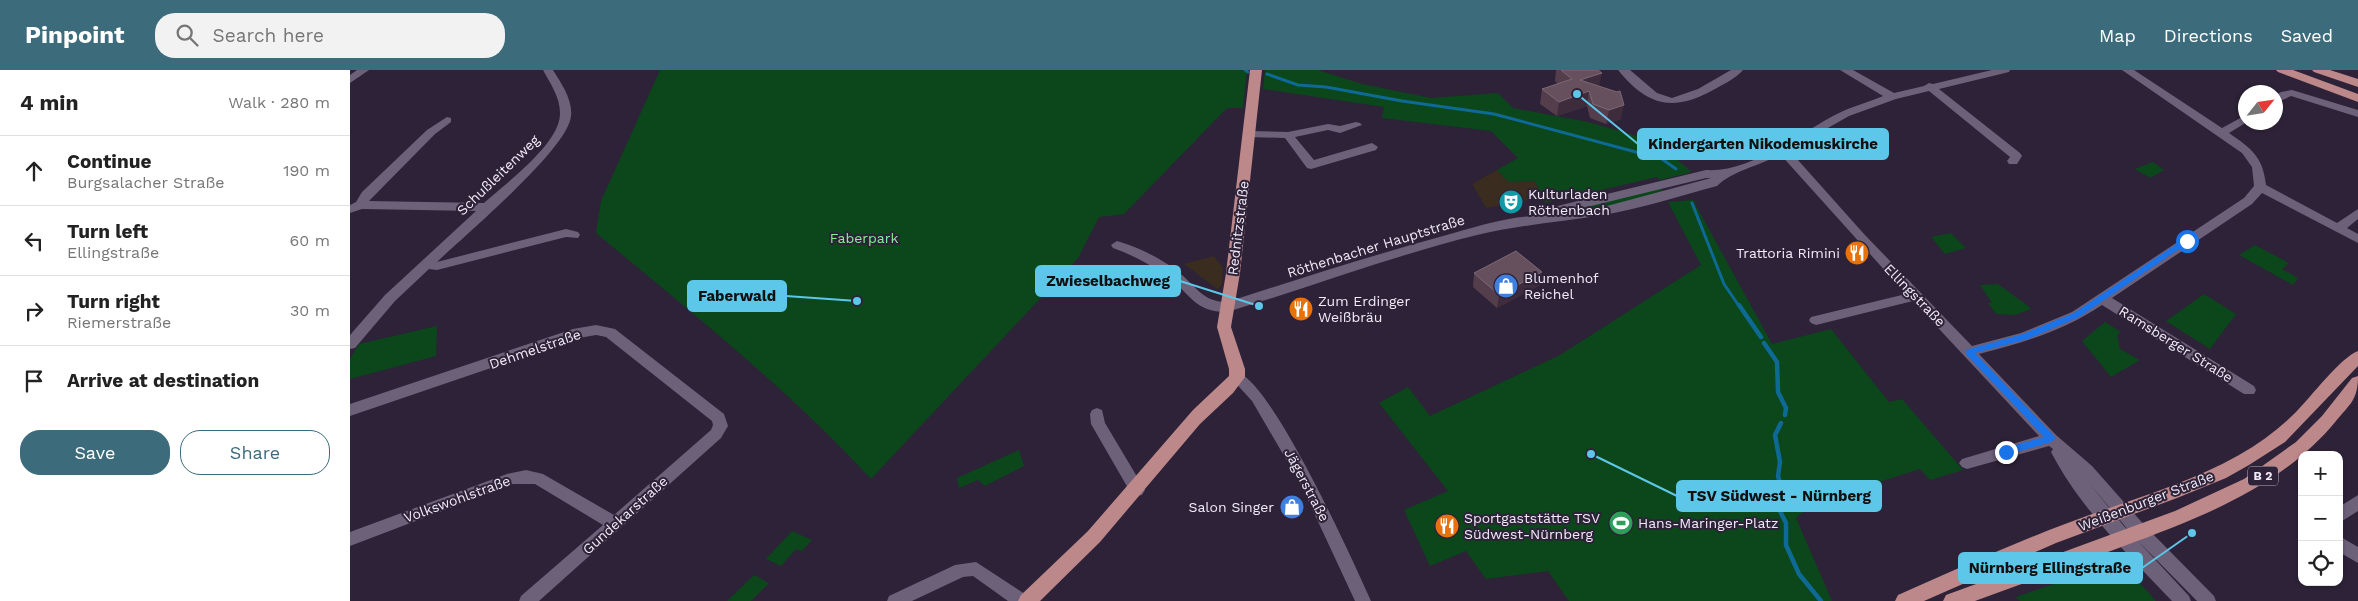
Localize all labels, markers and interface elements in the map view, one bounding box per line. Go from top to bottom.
search box [155,13,505,58]
text: Pinpoint [25,21,125,49]
icon: search [173,21,201,49]
text: Search here [213,24,324,47]
text: Map [2099,25,2136,46]
text: Directions [2164,25,2253,46]
text: Saved [2281,25,2333,46]
north arrow [2238,85,2283,130]
text: 4 min [20,90,78,115]
text: Walk · 280 m [228,93,330,112]
callout: Kindergarten Nikodemuskirche [1638,129,1888,159]
street label: Schußleitenweg [453,131,543,218]
text: Kindergarten Nikodemuskirche [1648,135,1878,153]
text: Continue [67,150,151,173]
icon: ahead [20,157,48,185]
text: 190 m [283,161,330,180]
text: Burgsalacher Straße [67,173,225,192]
street label: Rednitzstraße [1224,180,1252,276]
place label: Kulturladen Röthenbach [1528,186,1610,218]
theatre icon: Kulturladen Röthenbach [1498,189,1524,215]
street label: Röthenbacher Hauptstraße [1285,211,1467,281]
text: Turn left [67,220,148,243]
icon: left [20,227,48,255]
park label: Faberpark [830,230,898,246]
route start [2176,230,2199,253]
text: 60 m [290,231,330,250]
restaurant icon: Trattoria Rimini [1844,240,1870,266]
text: Ellingstraße [67,243,159,262]
place label: Trattoria Rimini [1736,245,1840,261]
street label: Ellingstraße [1881,260,1949,330]
callout: Zwieselbachweg [1036,266,1180,296]
place label: Blumenhof Reichel [1524,270,1599,302]
text: Zwieselbachweg [1046,272,1170,290]
shop icon: Blumenhof Reichel [1493,273,1519,299]
callout: Faberwald [688,281,786,311]
text: Faberwald [698,287,776,305]
text: Turn right [67,290,160,313]
place label: Zum Erdinger Weißbräu [1318,293,1410,325]
restaurant icon: Zum Erdinger Weißbräu [1288,296,1314,322]
icon: right [20,297,48,325]
text: 30 m [290,301,330,320]
street label: Ramsberger Straße [2116,303,2236,385]
text: Riemerstraße [67,313,171,332]
street label: Dehmelstraße [487,326,583,372]
icon: arrive [20,367,48,395]
text: Arrive at destination [67,369,259,392]
button: Save [20,430,170,475]
button: Share [180,430,330,475]
route end [1995,441,2018,464]
street label: Jägerstraße [1281,446,1333,524]
map controls [2298,451,2343,586]
button: + [2298,451,2343,496]
road number: B 2 [2248,466,2278,486]
street label: Weißenburger Straße [2076,468,2216,534]
street label: Volkswohlstraße [402,472,512,526]
street label: Gundekarstraße [579,473,671,557]
callout: TSV Südwest - Nürnberg [1677,481,1881,511]
text: TSV Südwest - Nürnberg [1687,487,1871,505]
shop icon: Salon Singer [1279,494,1305,520]
button: − [2298,496,2343,541]
place label: Salon Singer [1189,499,1274,515]
place label: Sportgaststätte TSV Südwest-Nürnberg [1464,510,1600,542]
sports icon: Hans-Maringer-Platz [1608,510,1634,536]
restaurant icon: Sportgaststätte TSV Südwest-Nürnberg [1434,513,1460,539]
place label: Hans-Maringer-Platz [1638,515,1778,531]
button: locate [2298,541,2343,586]
callout: Nürnberg Ellingstraße [1959,553,2142,583]
text: Nürnberg Ellingstraße [1969,559,2132,577]

